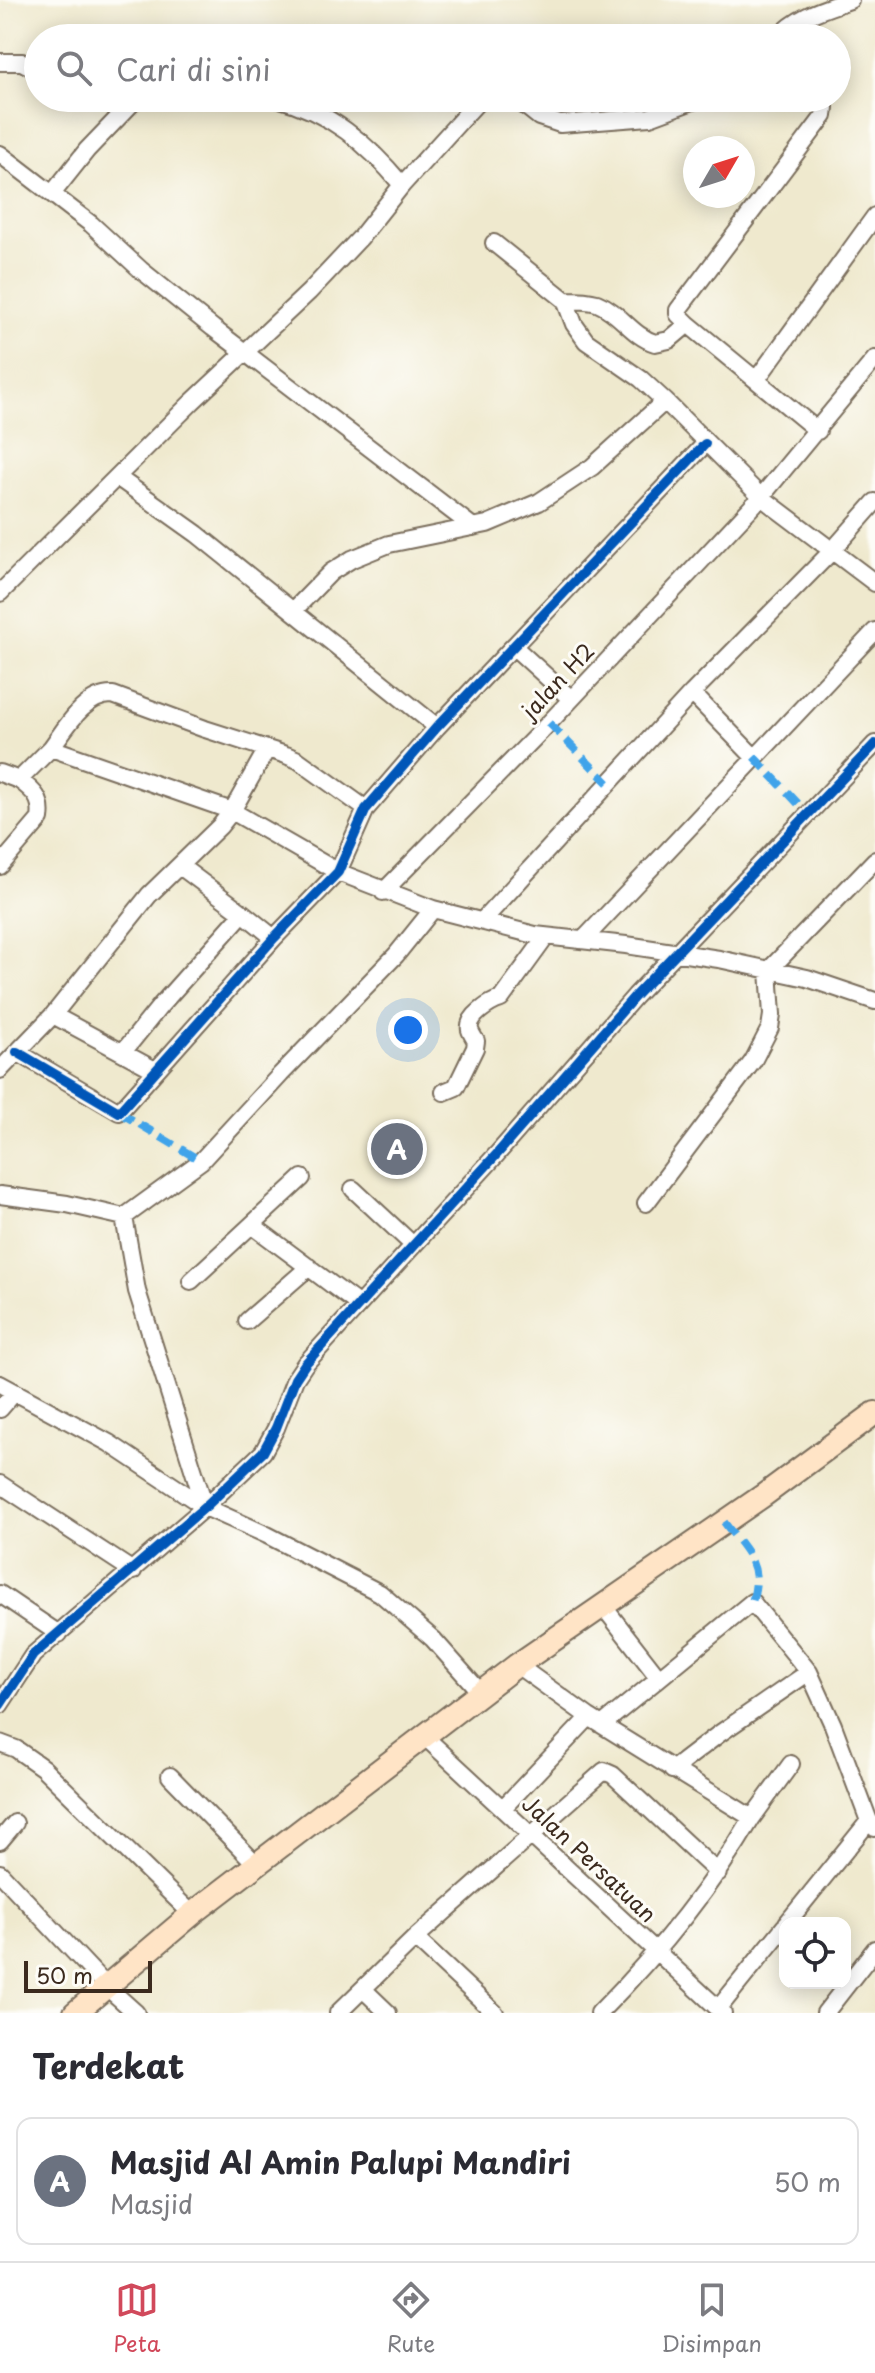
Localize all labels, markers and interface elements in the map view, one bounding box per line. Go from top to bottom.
search box [24,24,851,112]
icon: search [52,46,96,90]
text: Cari di sini [116,46,271,91]
north arrow [683,136,755,208]
street label: jalan H2 [511,634,601,727]
your location [388,1010,428,1050]
pin: A [371,1119,423,1179]
street label: Jalan Persatuan [515,1787,665,1929]
map controls [779,1917,851,1989]
button: locate [779,1917,851,1989]
scale bar [24,1957,152,1993]
text: 50 m [36,1958,93,1991]
text: Terdekat [32,2039,184,2091]
text: Masjid Al Amin Palupi Mandiri [110,2139,571,2184]
text: A [50,2162,70,2201]
text: 50 m [774,2162,841,2201]
text: Masjid [110,2184,193,2223]
tab: Peta [113,2278,160,2359]
tab: Rute [387,2278,435,2359]
tab: Disimpan [661,2278,762,2359]

